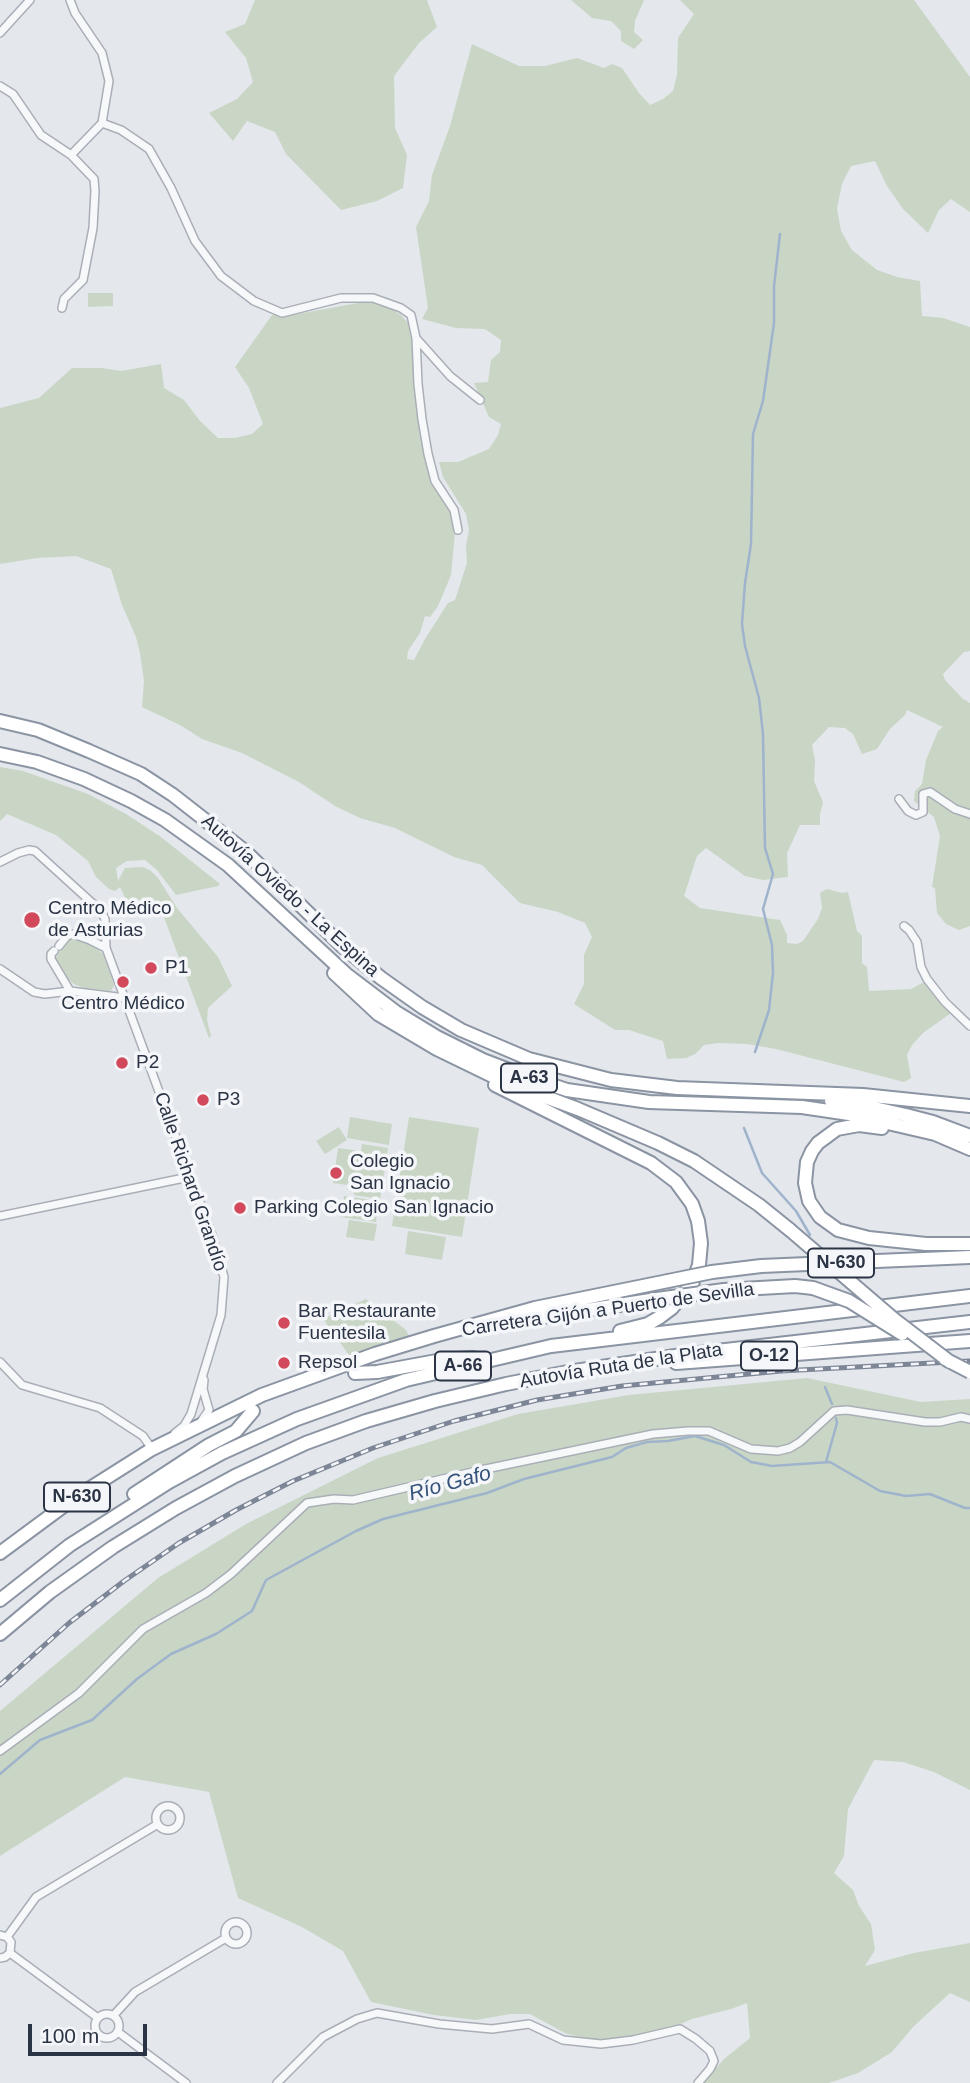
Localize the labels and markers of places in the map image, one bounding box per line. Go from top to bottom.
place label: Centro Médico de Asturias [48,898,172,942]
marker: Centro Médico de Asturias [22,910,42,930]
place label: P1 [165,957,188,979]
marker: P1 [143,960,159,976]
marker: Centro Médico [115,974,131,990]
place label: Centro Médico [61,993,185,1015]
place label: P2 [136,1052,159,1074]
marker: P2 [114,1055,130,1071]
place label: P3 [217,1089,240,1111]
marker: P3 [195,1092,211,1108]
place label: Colegio San Ignacio [350,1151,450,1195]
marker: Colegio San Ignacio [328,1165,344,1181]
place label: Parking Colegio San Ignacio [254,1197,494,1219]
marker: Parking Colegio San Ignacio [232,1200,248,1216]
place label: Bar Restaurante Fuentesila [298,1301,436,1345]
marker: Bar Restaurante Fuentesila [276,1315,292,1331]
place label: Repsol [298,1352,357,1374]
marker: Repsol [276,1355,292,1371]

